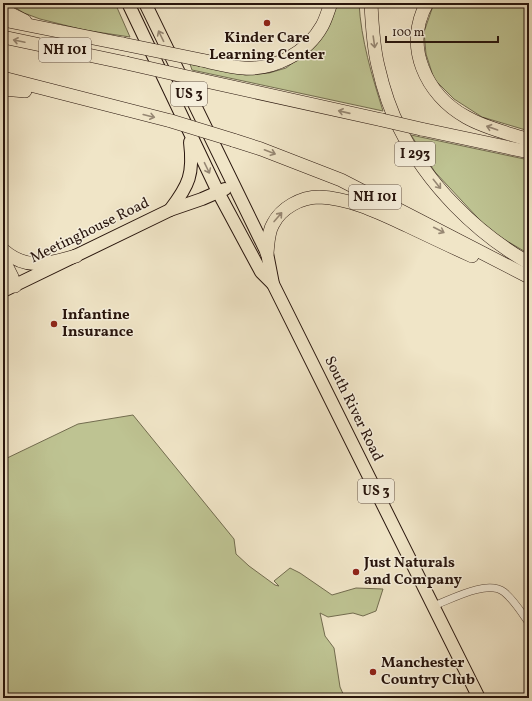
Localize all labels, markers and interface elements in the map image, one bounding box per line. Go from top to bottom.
marker: Kinder Care Learning Center [262,18,272,28]
scale bar [386,18,498,44]
text: 100 m [392,25,425,41]
place label: Kinder Care Learning Center [209,28,325,66]
one-way arrow [157,30,164,42]
one-way arrow [370,35,378,48]
one-way arrow [13,36,26,44]
road number: NH 101 [39,38,91,62]
road number: US 3 [171,82,207,106]
one-way arrow [337,107,350,115]
one-way arrow [143,112,156,120]
one-way arrow [486,124,498,132]
road number: I 293 [395,142,435,166]
one-way arrow [264,149,276,157]
one-way arrow [204,162,211,174]
one-way arrow [432,179,441,190]
road number: NH 101 [349,185,401,209]
street label: Meetinghouse Road [27,193,153,269]
one-way arrow [274,212,283,222]
one-way arrow [433,226,445,234]
place label: Infantine Insurance [62,305,134,343]
marker: Infantine Insurance [49,319,59,329]
street label: South River Road [318,353,388,465]
road number: US 3 [358,479,394,503]
place label: Just Naturals and Company [363,553,462,591]
marker: Just Naturals and Company [351,567,361,577]
place label: Manchester Country Club [381,653,475,691]
marker: Manchester Country Club [368,667,378,677]

